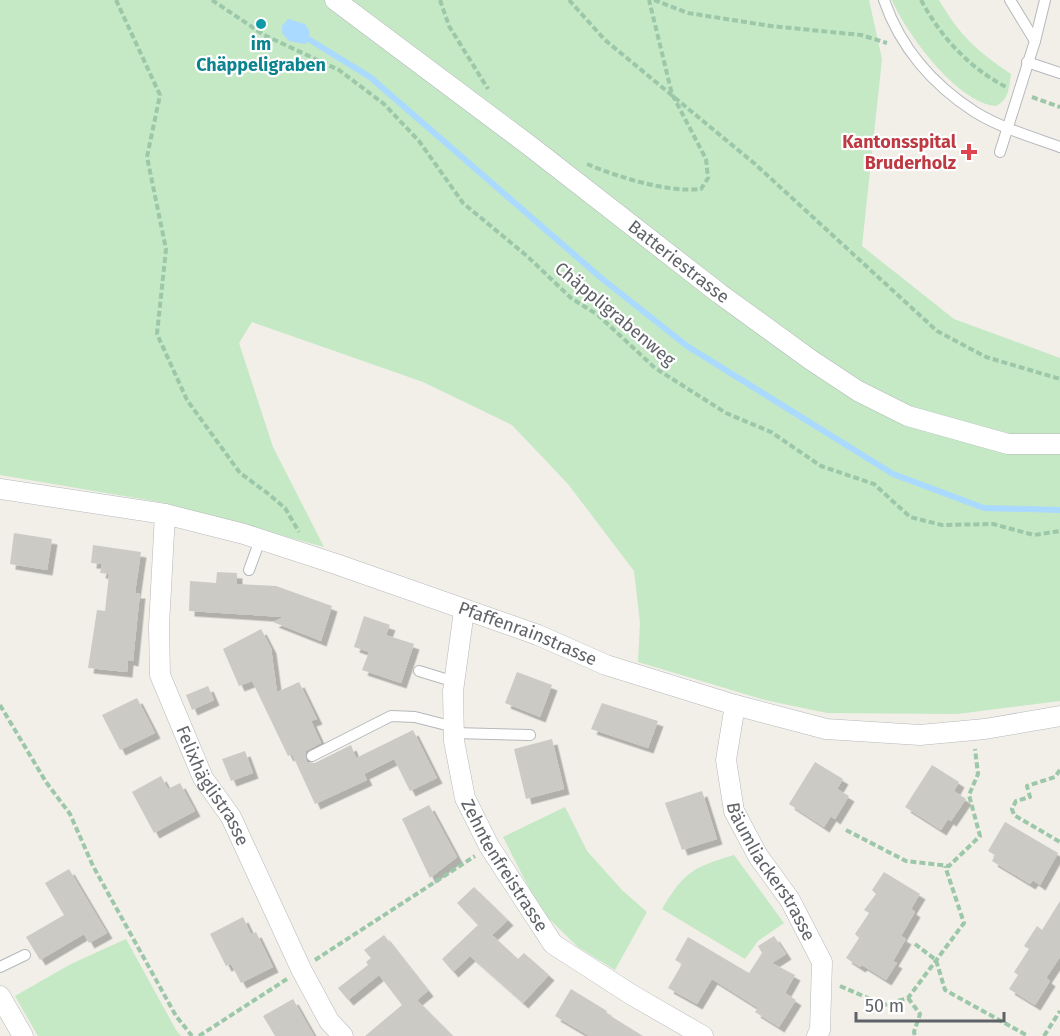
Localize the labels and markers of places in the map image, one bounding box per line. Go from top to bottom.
marker: im Chäppeligraben [254,17,268,31]
place label: im Chäppeligraben [196,33,326,76]
place label: Kantonsspital Bruderholz [842,131,957,174]
marker: Kantonsspital Bruderholz [960,143,978,161]

